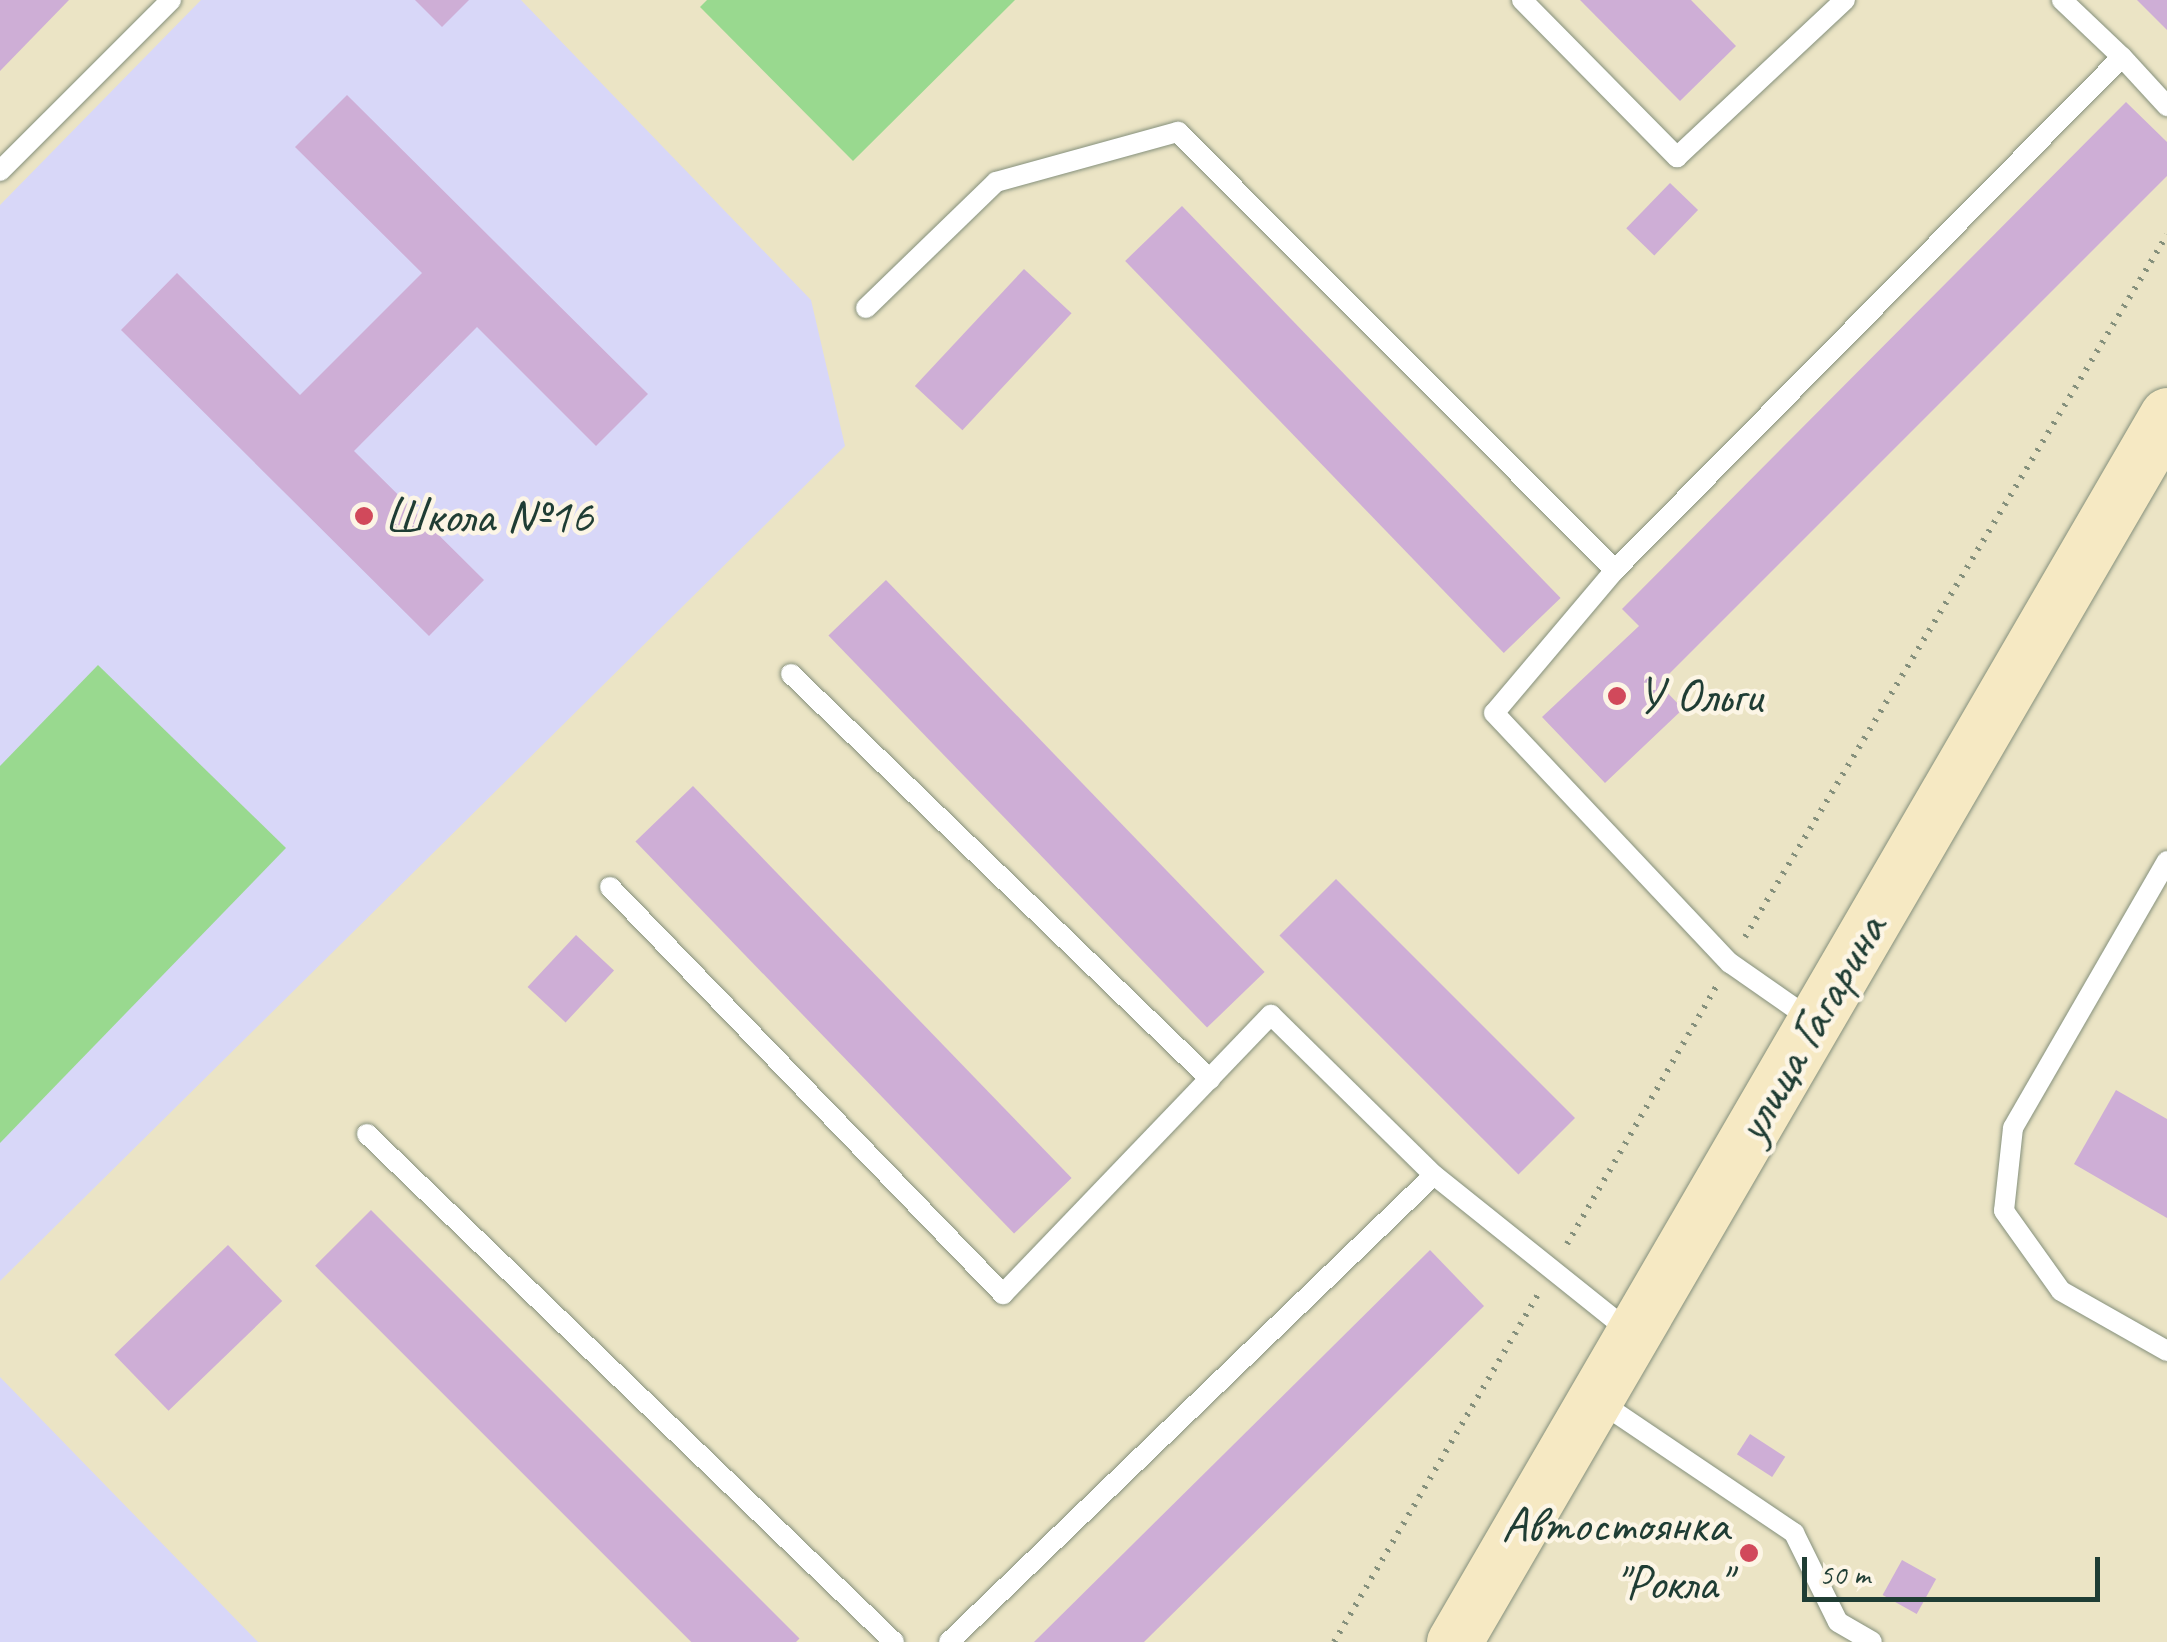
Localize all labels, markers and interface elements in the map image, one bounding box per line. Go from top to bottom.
place label: Школа №16 [384,486,593,546]
marker: Школа №16 [353,505,375,527]
place label: У Ольги [1637,666,1762,726]
marker: У Ольги [1606,685,1628,707]
street label: улица Гагарина [1720,902,1900,1154]
place label: Автостоянка "Рокла" [1502,1494,1729,1612]
scale bar [1807,1537,2104,1599]
marker: Автостоянка "Рокла" [1738,1542,1760,1564]
text: 50 m [1819,1555,1870,1593]

